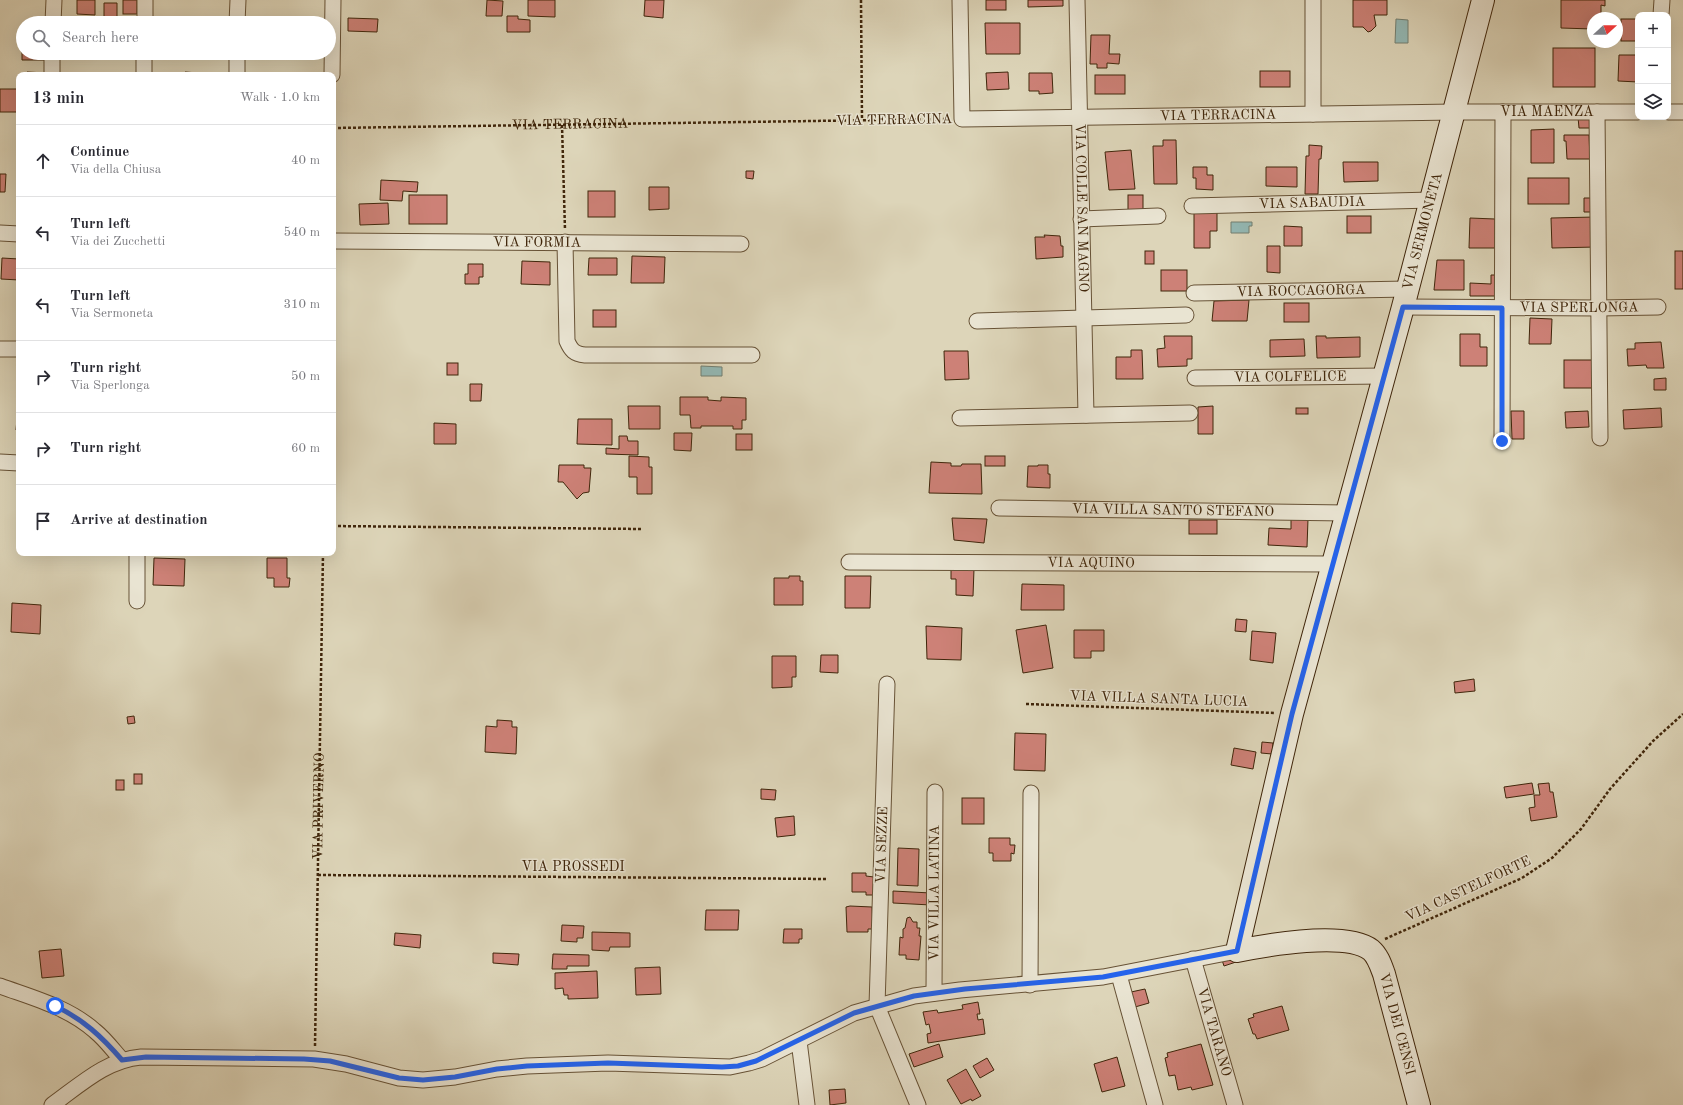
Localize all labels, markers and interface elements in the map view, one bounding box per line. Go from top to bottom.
north arrow [1587,12,1623,48]
map controls [1635,12,1671,120]
button: + [1635,12,1671,48]
search box [16,16,336,60]
icon: search [30,27,52,49]
text: Search here [62,31,139,46]
button: − [1635,48,1671,84]
button: layers [1635,84,1671,120]
text: 13 min [32,90,85,107]
text: Walk · 1.0 km [240,91,320,104]
street label: VIA MAENZA [1500,105,1594,119]
street label: VIA TERRACINA [1160,108,1277,123]
street label: VIA TERRACINA [836,112,953,128]
street label: VIA TERRACINA [512,117,629,132]
street label: VIA COLLE SAN MAGNO [1073,123,1090,293]
text: Continue [70,145,129,160]
icon: ahead [32,150,54,172]
text: 40 m [291,154,320,167]
text: Via della Chiusa [70,163,161,176]
street label: VIA SERMONETA [1401,171,1445,292]
street label: VIA SABAUDIA [1258,195,1366,211]
text: Turn left [70,217,130,232]
icon: left [32,222,54,244]
text: 540 m [283,226,320,239]
text: Via dei Zucchetti [70,235,165,248]
street label: VIA FORMIA [493,235,581,250]
street label: VIA ROCCAGORGA [1236,283,1366,299]
text: Turn left [70,289,130,304]
icon: left [32,294,54,316]
text: 310 m [283,298,320,311]
street label: VIA SPERLONGA [1519,300,1639,315]
text: Via Sermoneta [70,307,153,320]
text: Turn right [70,361,141,376]
icon: right [32,366,54,388]
street label: VIA COLFELICE [1234,369,1346,385]
text: 50 m [291,370,320,383]
text: Via Sperlonga [70,379,150,392]
route end [1493,432,1511,450]
icon: right [32,438,54,460]
text: Turn right [70,441,141,456]
text: 60 m [291,442,320,455]
street label: VIA VILLA SANTO STEFANO [1072,502,1274,519]
icon: arrive [32,510,54,532]
text: Arrive at destination [70,513,208,528]
street label: VIA AQUINO [1047,556,1135,570]
street label: VIA VILLA SANTA LUCIA [1069,689,1249,709]
street label: VIA PRIVERNO [311,752,327,860]
street label: VIA SEZZE [874,806,890,884]
street label: VIA VILLA LATINA [927,825,942,961]
street label: VIA CASTELFORTE [1403,854,1533,924]
street label: VIA PROSSEDI [521,860,625,874]
street label: VIA DEI CENSI [1377,971,1417,1077]
street label: VIA TARANO [1195,986,1233,1078]
route start [46,997,64,1015]

